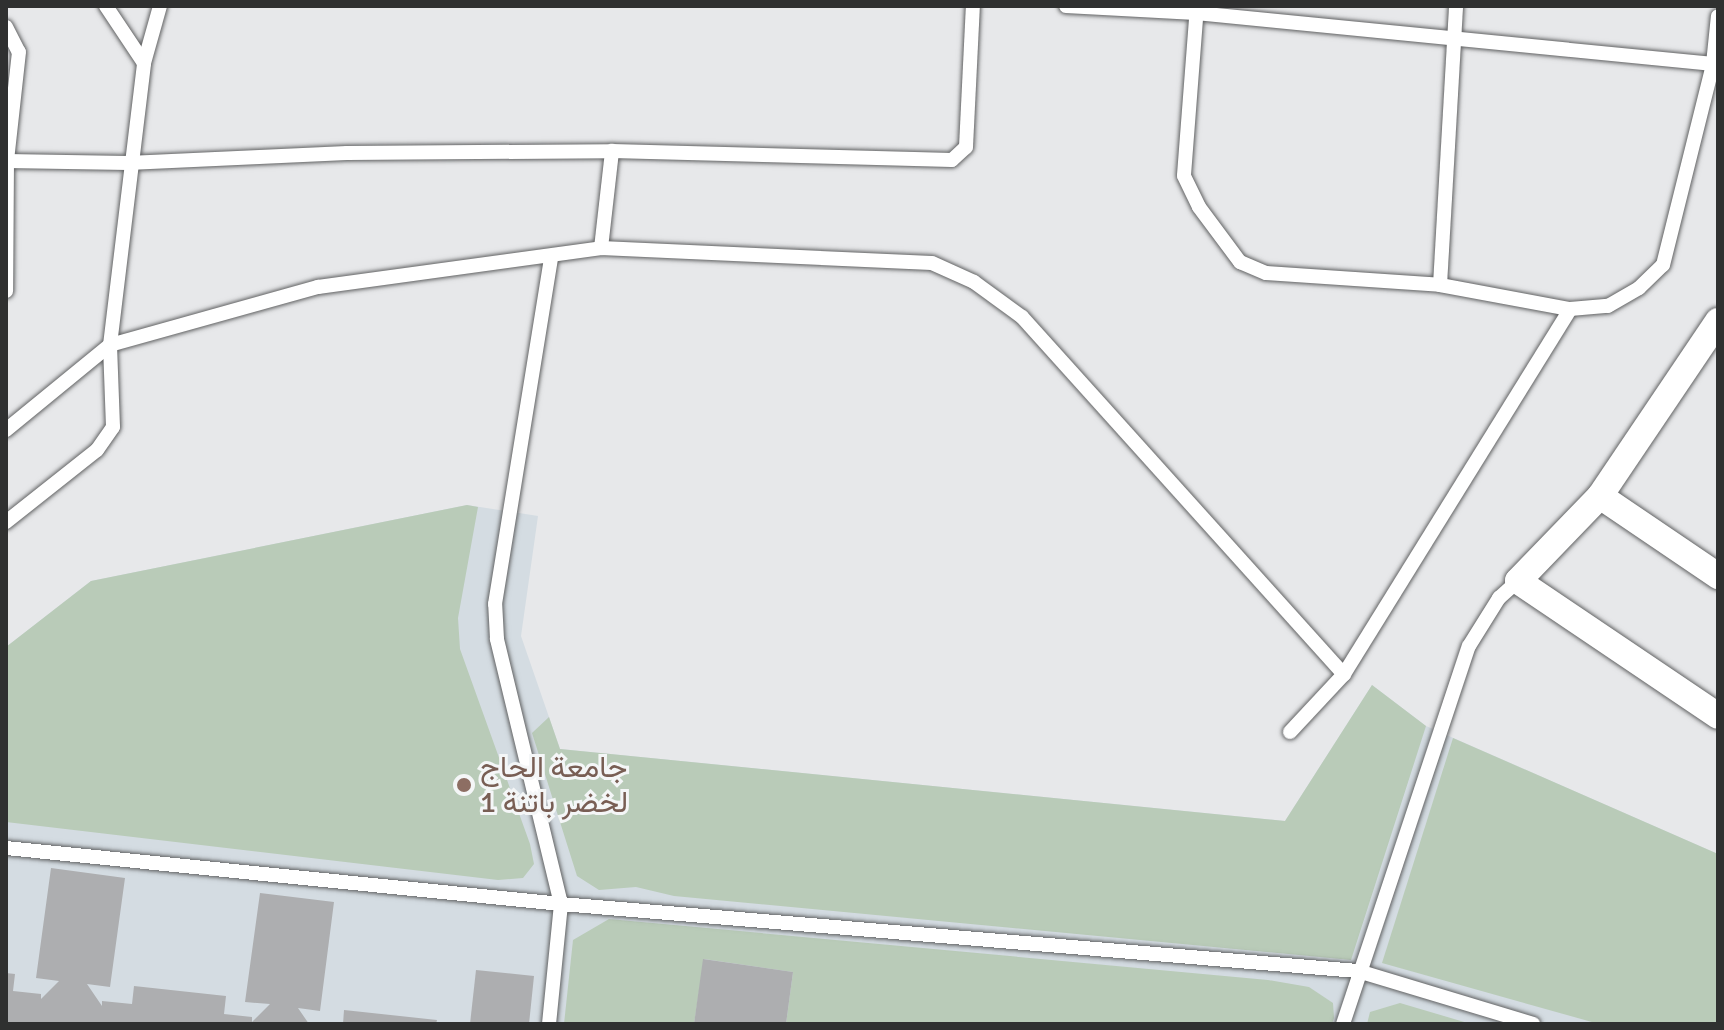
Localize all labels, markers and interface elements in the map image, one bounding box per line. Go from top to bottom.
place label: جامعة الحاج لخضر باتنة 1 [480,750,628,820]
marker: جامعة الحاج لخضر باتنة 1 [455,776,473,794]

